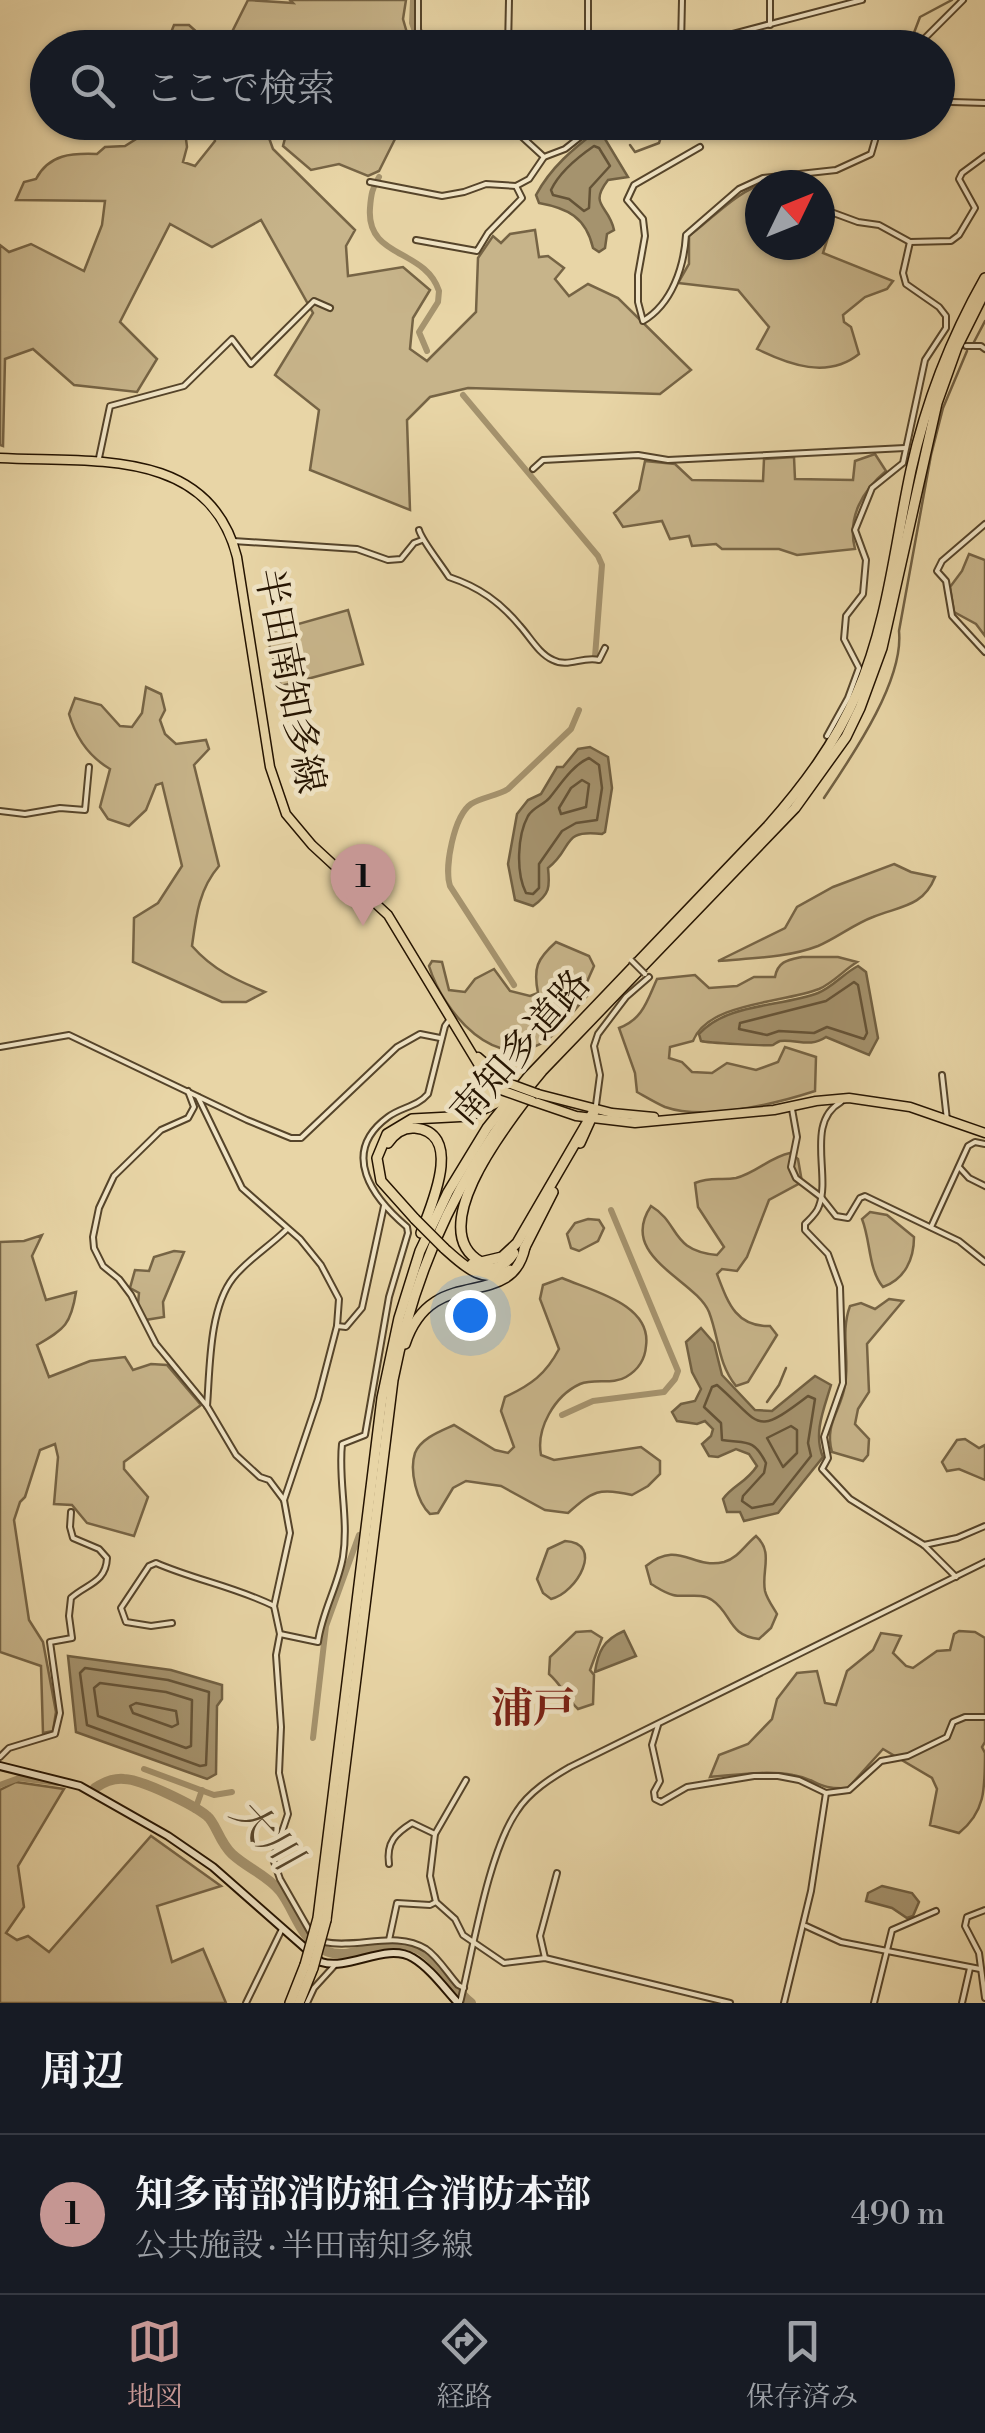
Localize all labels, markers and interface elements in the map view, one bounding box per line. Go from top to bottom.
search box [30,30,955,140]
icon: search [65,58,120,113]
text: ここで検索 [145,66,335,113]
north arrow [745,170,835,260]
street label: 半田南知多線 [244,565,334,797]
pin: 1 [330,844,396,926]
street label: 南知多道路 [441,961,601,1135]
your location [445,1290,496,1341]
district label: 浦戸 [491,1683,575,1736]
water label: 大川 [219,1789,313,1884]
text: 周辺 [40,2046,124,2099]
text: 知多南部消防組合消防本部 [135,2172,591,2219]
text: 1 [65,2194,80,2234]
text: 490 m [851,2194,945,2234]
text: 公共施設 · 半田南知多線 [135,2226,474,2266]
tab: 地図 [127,2314,183,2415]
tab: 経路 [436,2314,492,2415]
tab: 保存済み [746,2314,858,2415]

